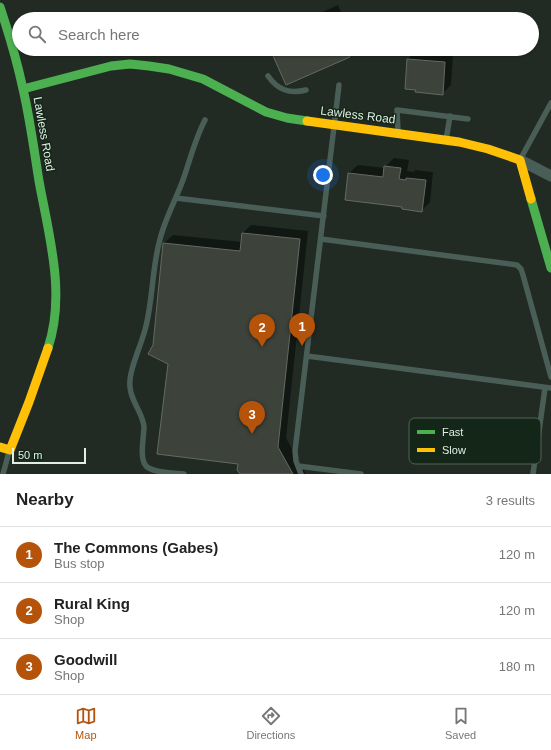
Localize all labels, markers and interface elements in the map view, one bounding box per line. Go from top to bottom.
search box [12,12,539,56]
icon: search [26,23,48,45]
text: Search here [58,26,140,43]
street label: Lawless Road [31,96,57,172]
street label: Lawless Road [320,103,396,127]
your location [313,165,333,185]
pin: 1 [289,313,315,346]
pin: 2 [249,314,275,347]
pin: 3 [239,401,265,434]
legend [409,418,541,464]
text: Fast [442,426,463,438]
text: Slow [442,444,466,456]
scale bar [12,446,86,465]
text: 50 m [18,449,42,461]
text: Nearby [16,490,74,509]
text: 3 results [486,493,535,508]
text: The Commons (Gabes) [54,539,218,556]
text: 1 [25,547,33,562]
text: 120 m [499,547,535,562]
text: Bus stop [54,556,105,571]
text: Rural King [54,595,130,612]
text: 2 [25,603,33,618]
text: 120 m [499,603,535,618]
text: Shop [54,612,84,627]
text: Goodwill [54,651,117,668]
text: 3 [25,659,33,674]
text: 180 m [499,659,535,674]
text: Shop [54,668,84,683]
tab: Map [75,705,97,741]
tab: Directions [246,705,295,741]
tab: Saved [445,705,476,741]

